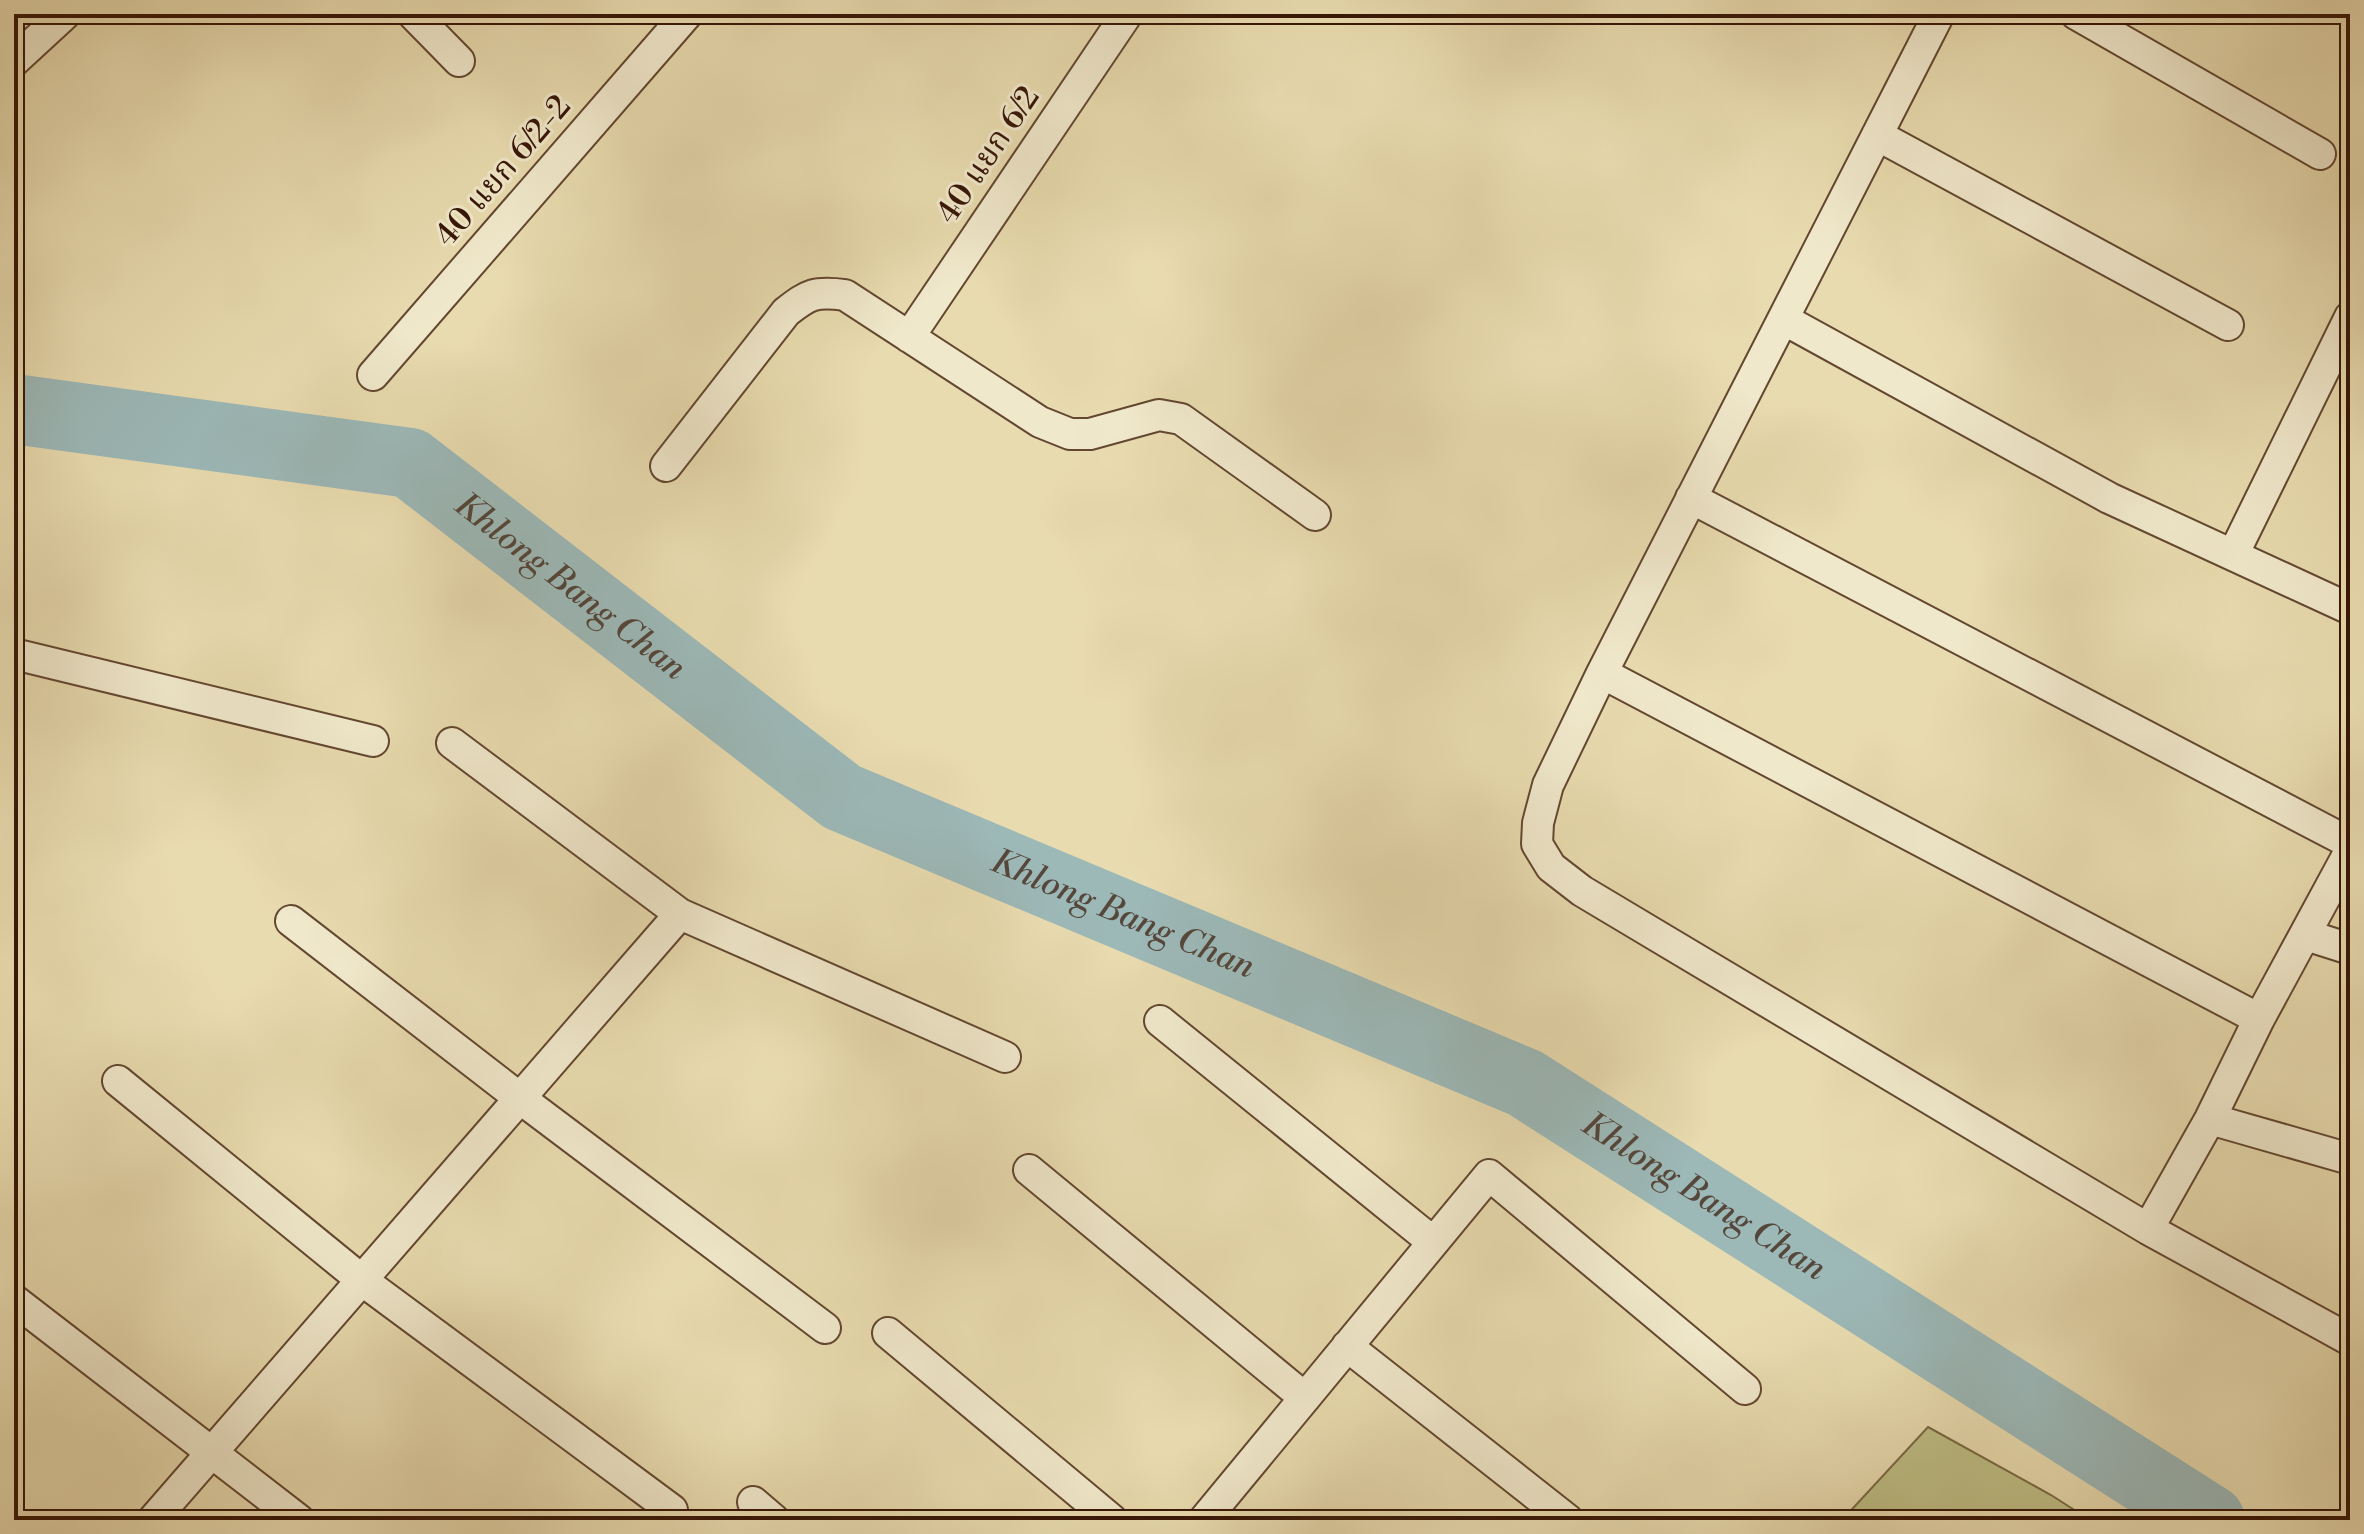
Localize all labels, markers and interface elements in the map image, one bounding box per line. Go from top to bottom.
street label: 40 แยก 6/2 [928,79,1048,231]
street label: 40 แยก 6/2-2 [426,87,580,255]
water label: Khlong Bang Chan [446,484,695,690]
water label: Khlong Bang Chan [985,841,1262,989]
water label: Khlong Bang Chan [1574,1103,1834,1291]

